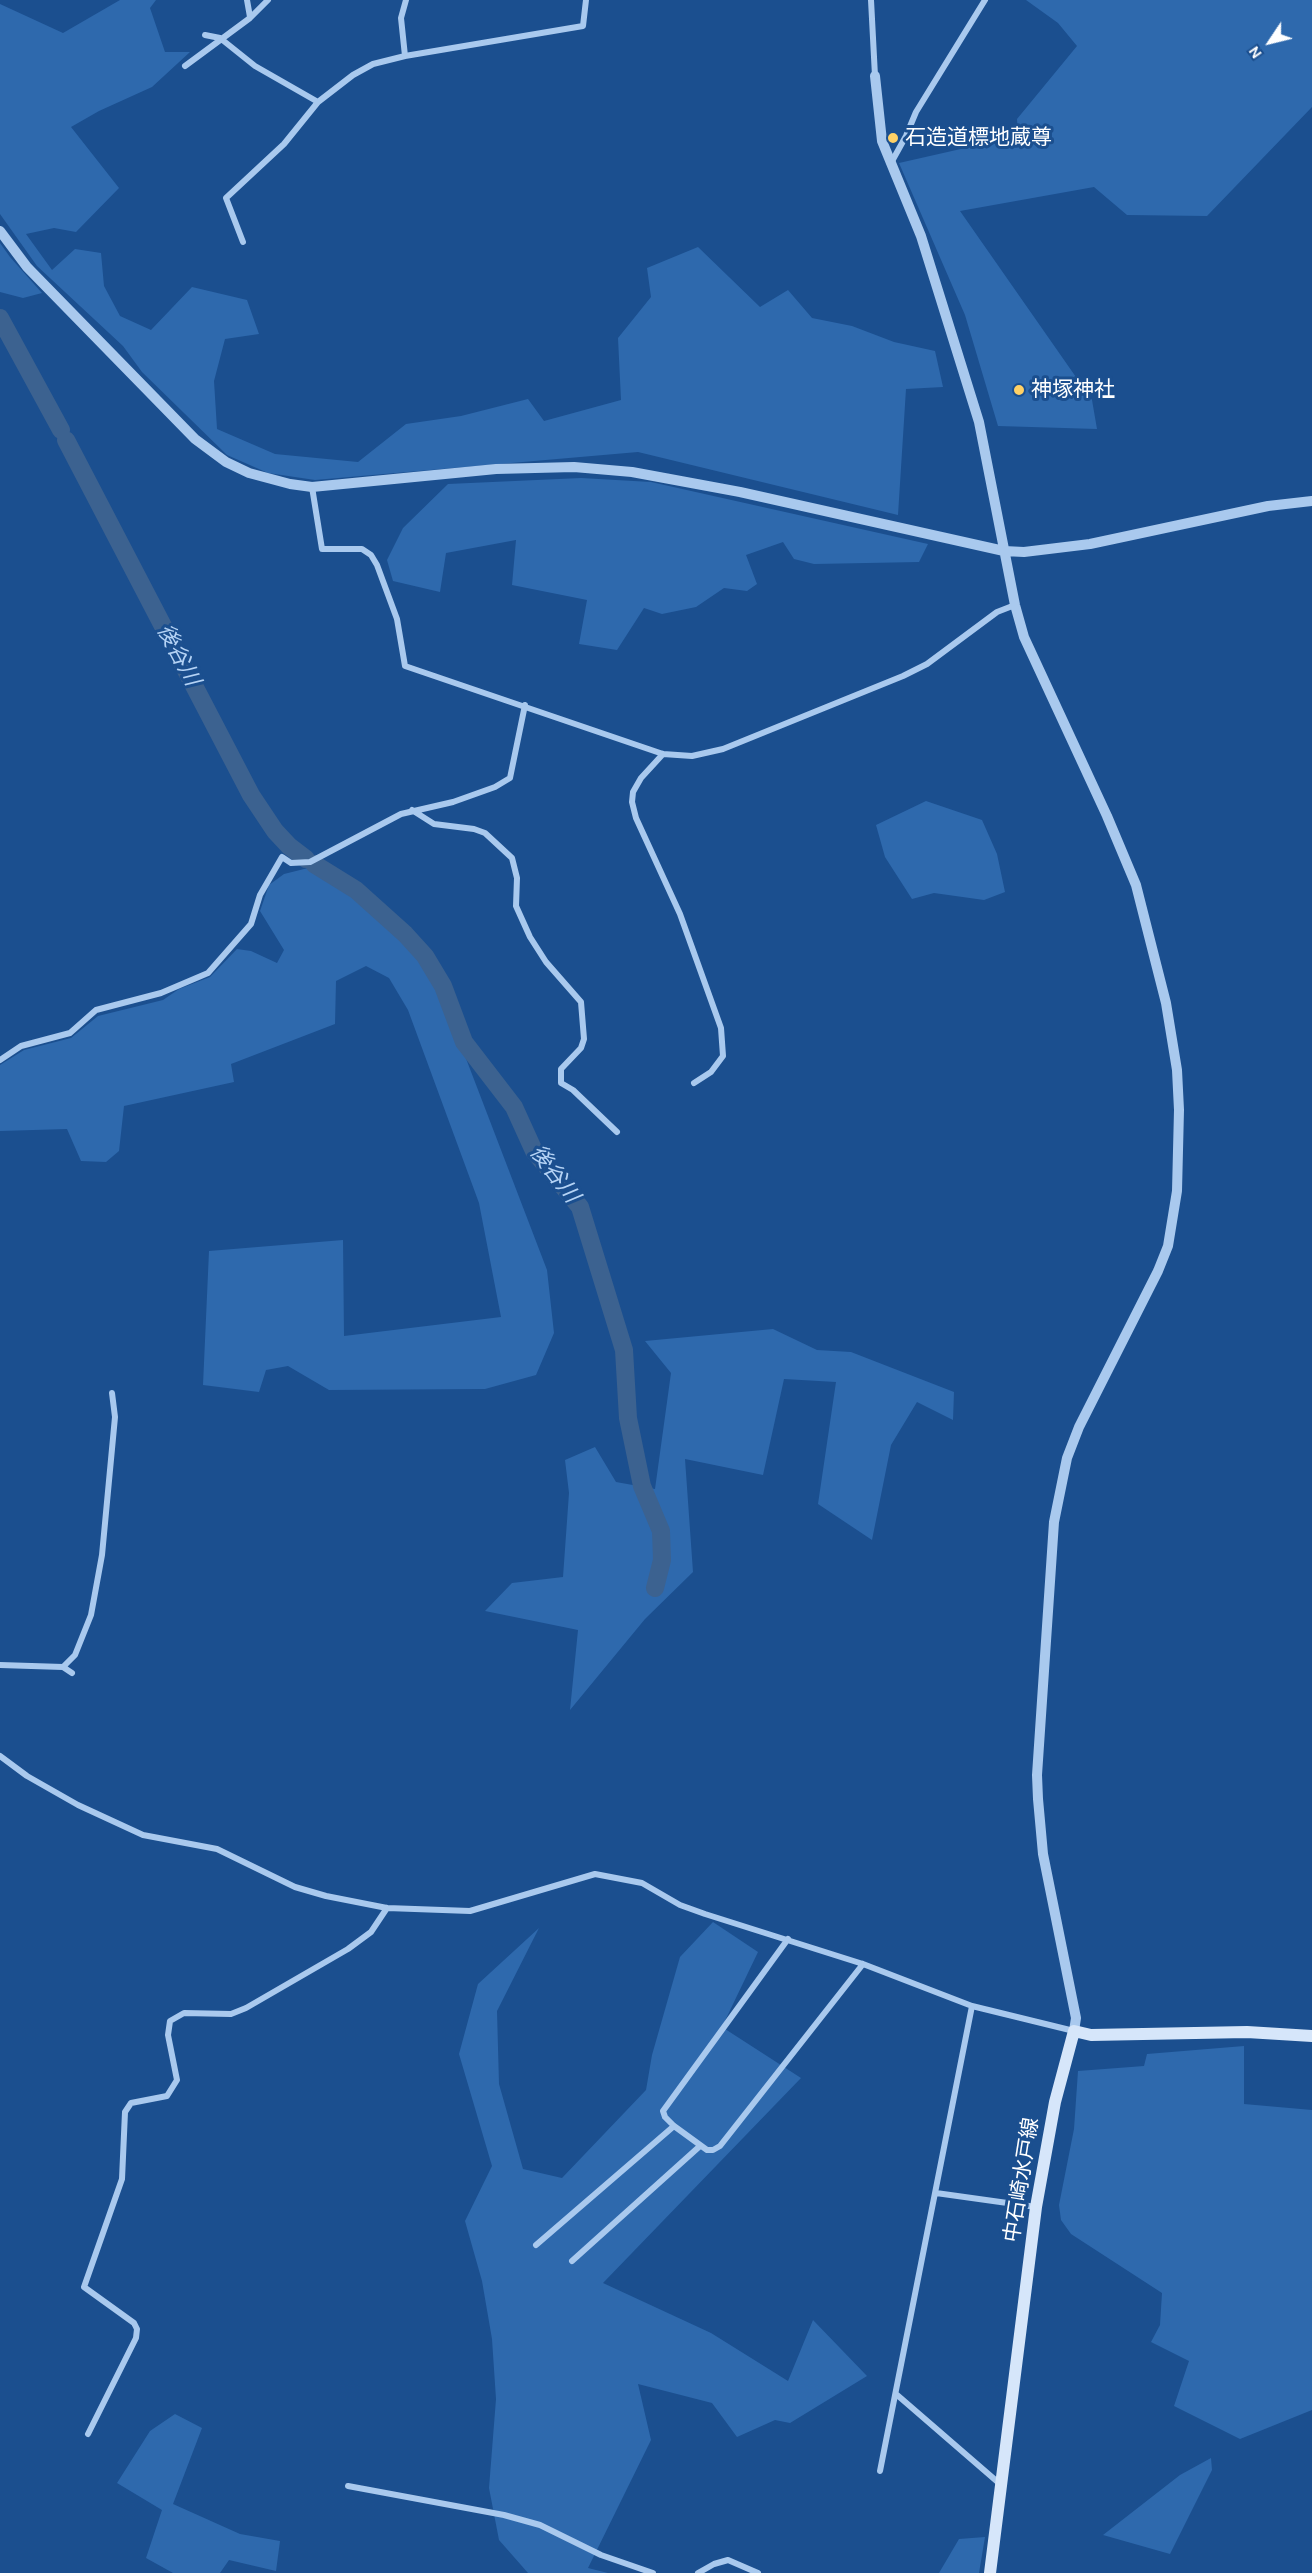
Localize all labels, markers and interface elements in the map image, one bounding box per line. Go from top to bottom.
north arrow [1240,12,1300,72]
text: N [1244,42,1266,63]
place label: 石造道標地蔵尊 [905,125,1052,151]
marker: 石造道標地蔵尊 [886,131,900,145]
place label: 神塚神社 [1031,377,1115,403]
marker: 神塚神社 [1012,383,1026,397]
water label: 後谷川 [151,620,205,690]
water label: 後谷川 [524,1140,584,1208]
street label: 中石崎水戸線 [1000,2116,1044,2244]

